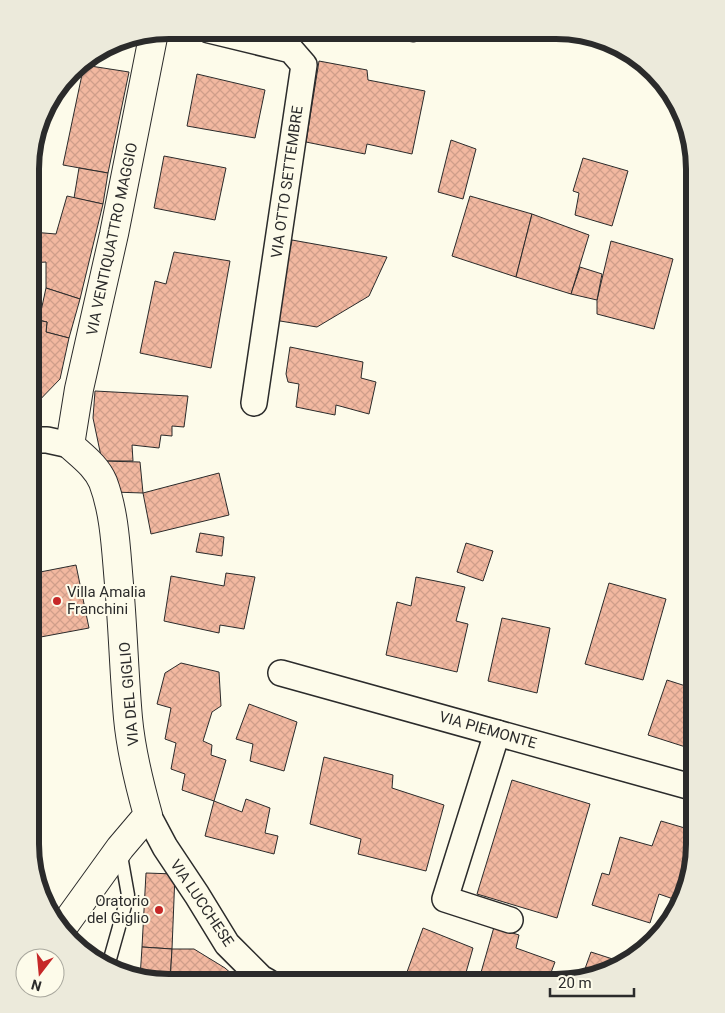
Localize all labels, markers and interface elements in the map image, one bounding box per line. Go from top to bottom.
street label: VIA OTTO SETTEMBRE [267,104,307,259]
street label: VIA VENTIQUATTRO MAGGIO [83,141,141,337]
place label: Villa Amalia Franchini [67,583,146,618]
marker: Villa Amalia Franchini [51,595,63,607]
street label: VIA DEL GIGLIO [115,641,143,747]
street label: VIA PIEMONTE [437,707,539,753]
street label: VIA LUCCHESE [166,856,238,950]
place label: Oratorio del Giglio [87,892,149,927]
marker: Oratorio del Giglio [153,904,165,916]
north arrow [15,948,65,998]
scale bar [550,966,634,998]
text: 20 m [558,974,592,992]
text: N [29,976,43,995]

